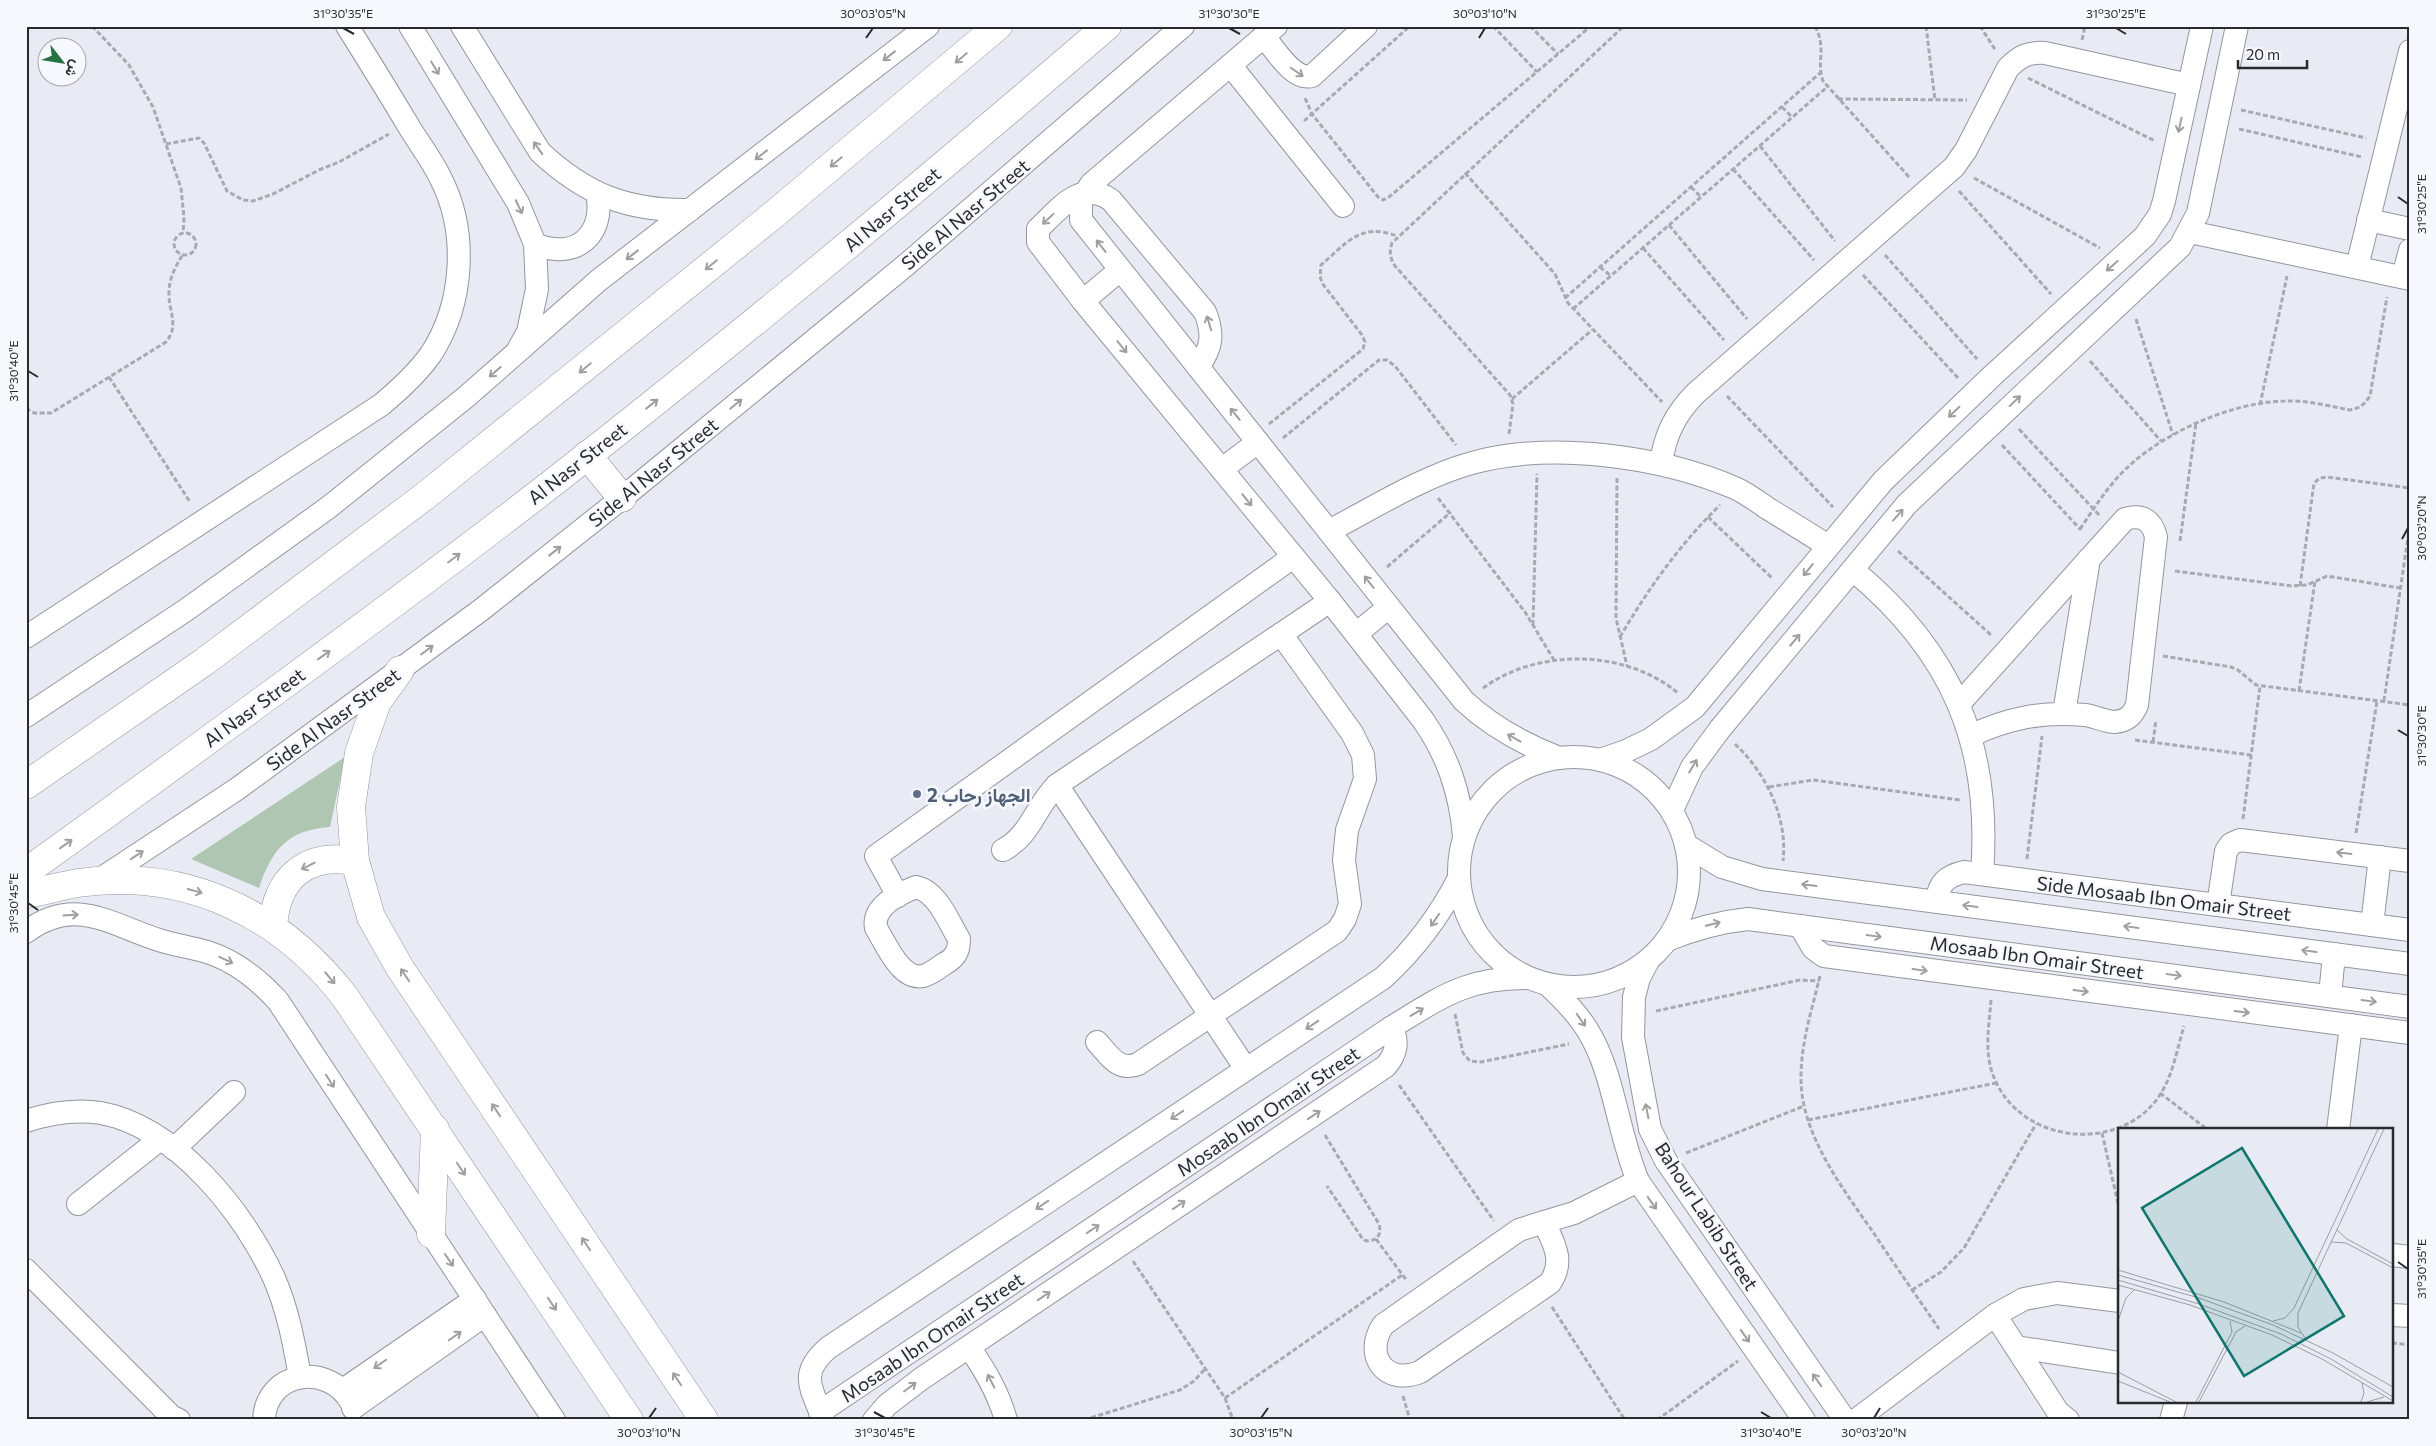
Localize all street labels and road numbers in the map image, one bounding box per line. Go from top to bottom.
street label: Side Al Nasr Street [896,154,1034,274]
street label: Al Nasr Street [839,162,945,256]
street label: Side Al Nasr Street [584,413,723,531]
street label: Al Nasr Street [523,417,631,509]
street label: Al Nasr Street [199,662,309,751]
street label: Side Al Nasr Street [261,663,405,775]
street label: Side Mosaab Ibn Omair Street [2035,871,2293,925]
street label: Mosaab Ibn Omair Street [1929,931,2146,983]
street label: Mosaab Ibn Omair Street [1172,1041,1364,1181]
street label: Bahour Labib Street [1651,1138,1764,1294]
street label: Mosaab Ibn Omair Street [836,1267,1028,1407]

